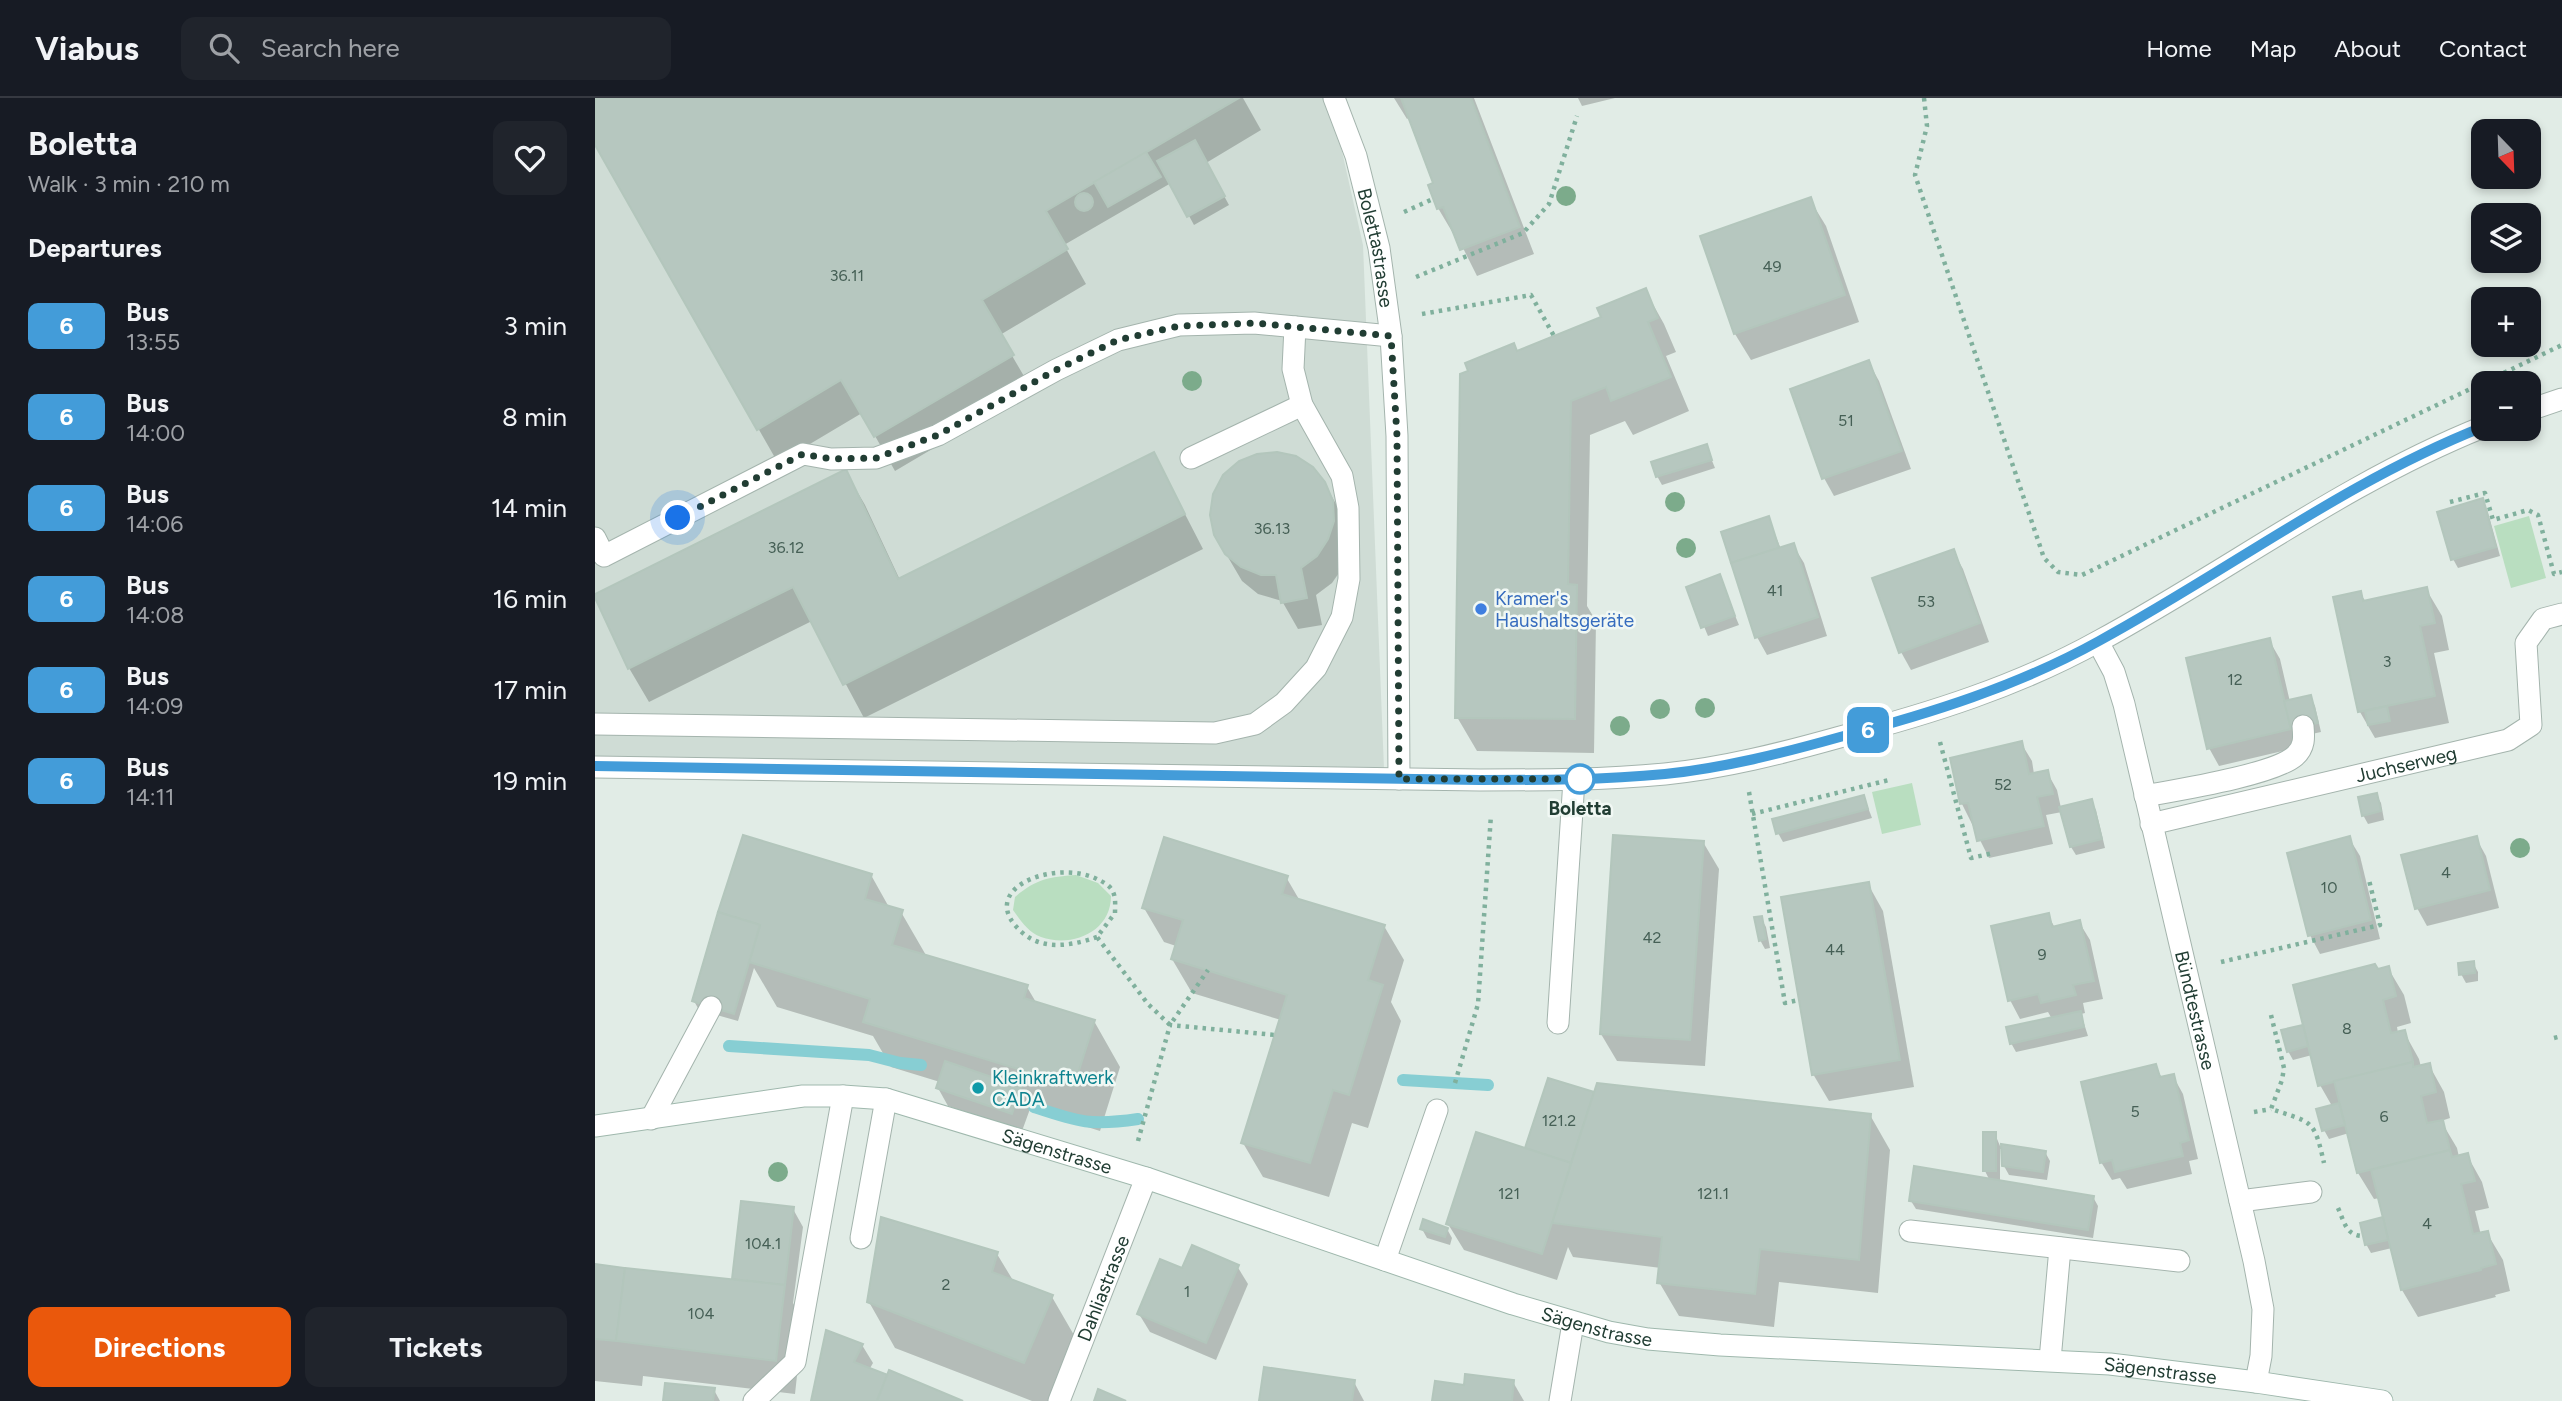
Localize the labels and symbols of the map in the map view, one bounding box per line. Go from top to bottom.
north arrow [2471,119,2541,189]
street label: Bolettastrasse [1352,186,1398,309]
house number: 49 [1763,257,1782,276]
house number: 36.11 [830,266,864,285]
house number: 51 [1838,411,1854,430]
your location [660,500,695,535]
house number: 36.13 [1254,519,1290,538]
house number: 36.12 [768,538,804,557]
house number: 41 [1767,581,1783,600]
place label: Kramer's Haushaltsgeräte [1495,587,1634,632]
house number: 53 [1917,592,1935,611]
marker: Kramer's Haushaltsgeräte [1473,601,1489,617]
house number: 3 [2383,652,2391,671]
house number: 12 [2227,670,2243,689]
line badge: 6 [1845,707,1891,753]
street label: Juchserweg [2353,741,2459,787]
marker: Boletta [1565,764,1595,794]
house number: 52 [1994,775,2012,794]
place label: Boletta [1548,797,1612,820]
house number: 4 [2441,863,2451,882]
house number: 10 [2321,878,2337,897]
house number: 42 [1643,928,1661,947]
house number: 44 [1825,940,1845,959]
house number: 9 [2037,945,2047,964]
street label: Bündtestrasse [2170,948,2220,1072]
house number: 8 [2342,1019,2352,1038]
place label: Kleinkraftwerk CADA [992,1066,1114,1111]
marker: Kleinkraftwerk CADA [970,1080,986,1096]
house number: 5 [2130,1102,2140,1121]
house number: 6 [2379,1107,2389,1126]
house number: 121.2 [1542,1111,1576,1130]
street label: Sägenstrasse [999,1124,1115,1179]
house number: 121 [1498,1184,1520,1203]
house number: 121.1 [1697,1184,1729,1203]
house number: 4 [2422,1214,2432,1233]
street label: Dahliastrasse [1072,1232,1135,1345]
house number: 104.1 [745,1234,781,1253]
house number: 2 [942,1275,950,1294]
house number: 1 [1184,1282,1190,1301]
street label: Sägenstrasse [1539,1302,1654,1352]
house number: 104 [688,1304,714,1323]
street label: Sägenstrasse [2103,1353,2218,1389]

